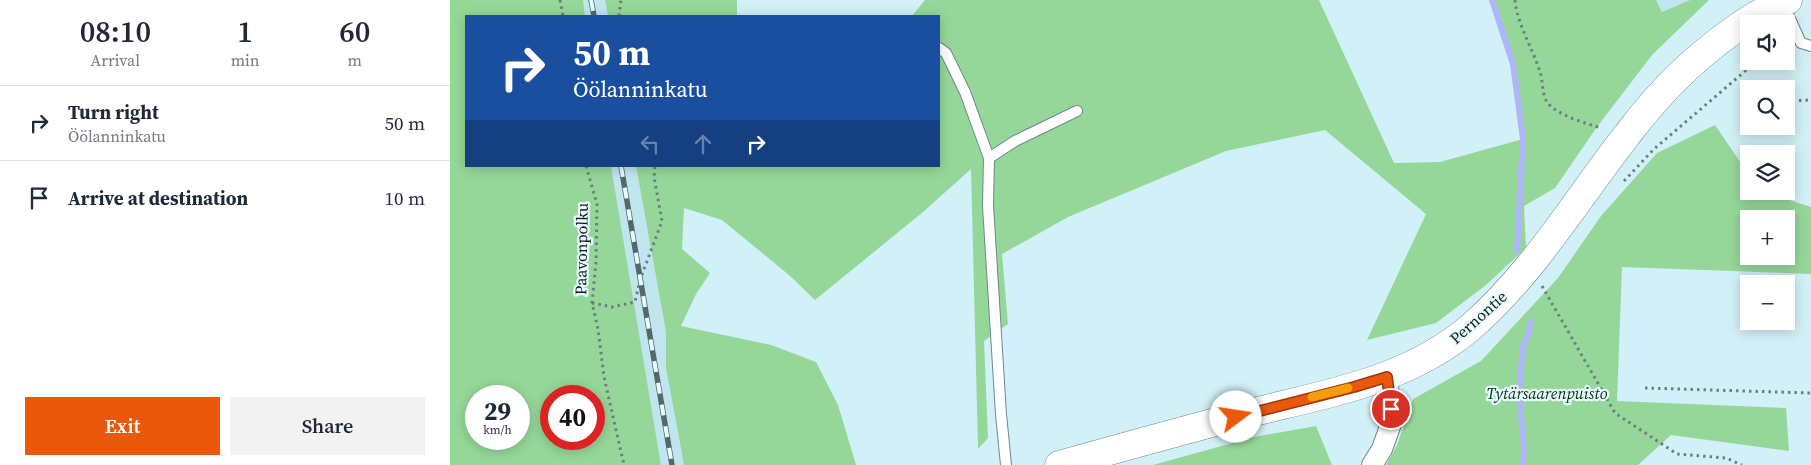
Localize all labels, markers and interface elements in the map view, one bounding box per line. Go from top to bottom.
text: 08:10 [80,11,151,52]
text: 1 [237,11,253,52]
text: 60 [339,11,370,52]
map controls [1740,15,1795,330]
button: sound [1740,15,1795,70]
text: 50 m [573,29,650,77]
icon: right [490,35,555,100]
text: Arrival [91,49,140,71]
text: min [231,49,260,71]
text: m [348,49,362,71]
text: Öölanninkatu [573,74,708,104]
button: search [1740,80,1795,135]
text: Turn right [68,99,159,125]
icon: right [25,109,53,137]
text: 50 m [384,110,425,136]
text: Öölanninkatu [68,125,166,147]
icon: left [636,130,664,158]
icon: ahead [689,130,717,158]
icon: right [742,130,770,158]
button: layers [1740,145,1795,200]
icon: arrive [25,184,53,212]
text: Arrive at destination [68,185,248,211]
text: 10 m [384,185,425,211]
street label: Paavonpolku [569,203,593,295]
button: + [1740,210,1795,265]
button: − [1740,275,1795,330]
street label: Pernontie [1445,285,1511,349]
park label: Tytärsaarenpuisto [1487,382,1608,404]
speed limit sign: 40 [540,385,605,450]
pin [1370,388,1412,430]
position arrow [1209,390,1261,442]
text: 29 [484,394,511,428]
icon: arrive [1377,395,1405,423]
button: Exit [25,397,220,455]
button: Share [230,397,425,455]
text: km/h [483,422,512,438]

